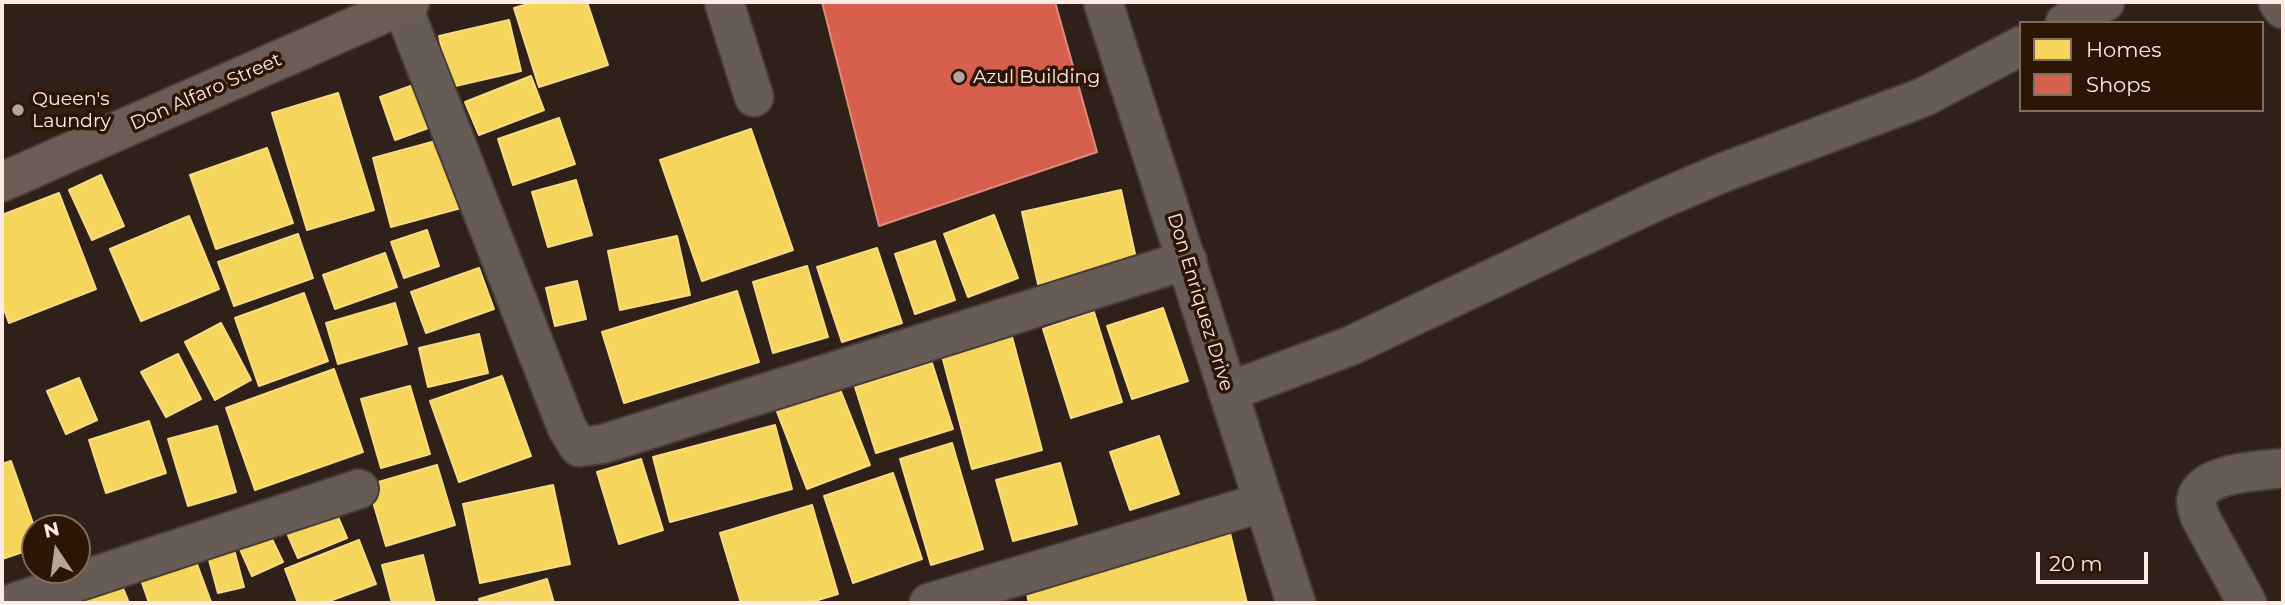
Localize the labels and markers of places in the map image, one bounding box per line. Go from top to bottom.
place label: Azul Building [973,66,1100,88]
marker: Azul Building [951,69,967,85]
place label: Queen's Laundry [32,88,111,132]
marker: Queen's Laundry [10,102,26,118]

